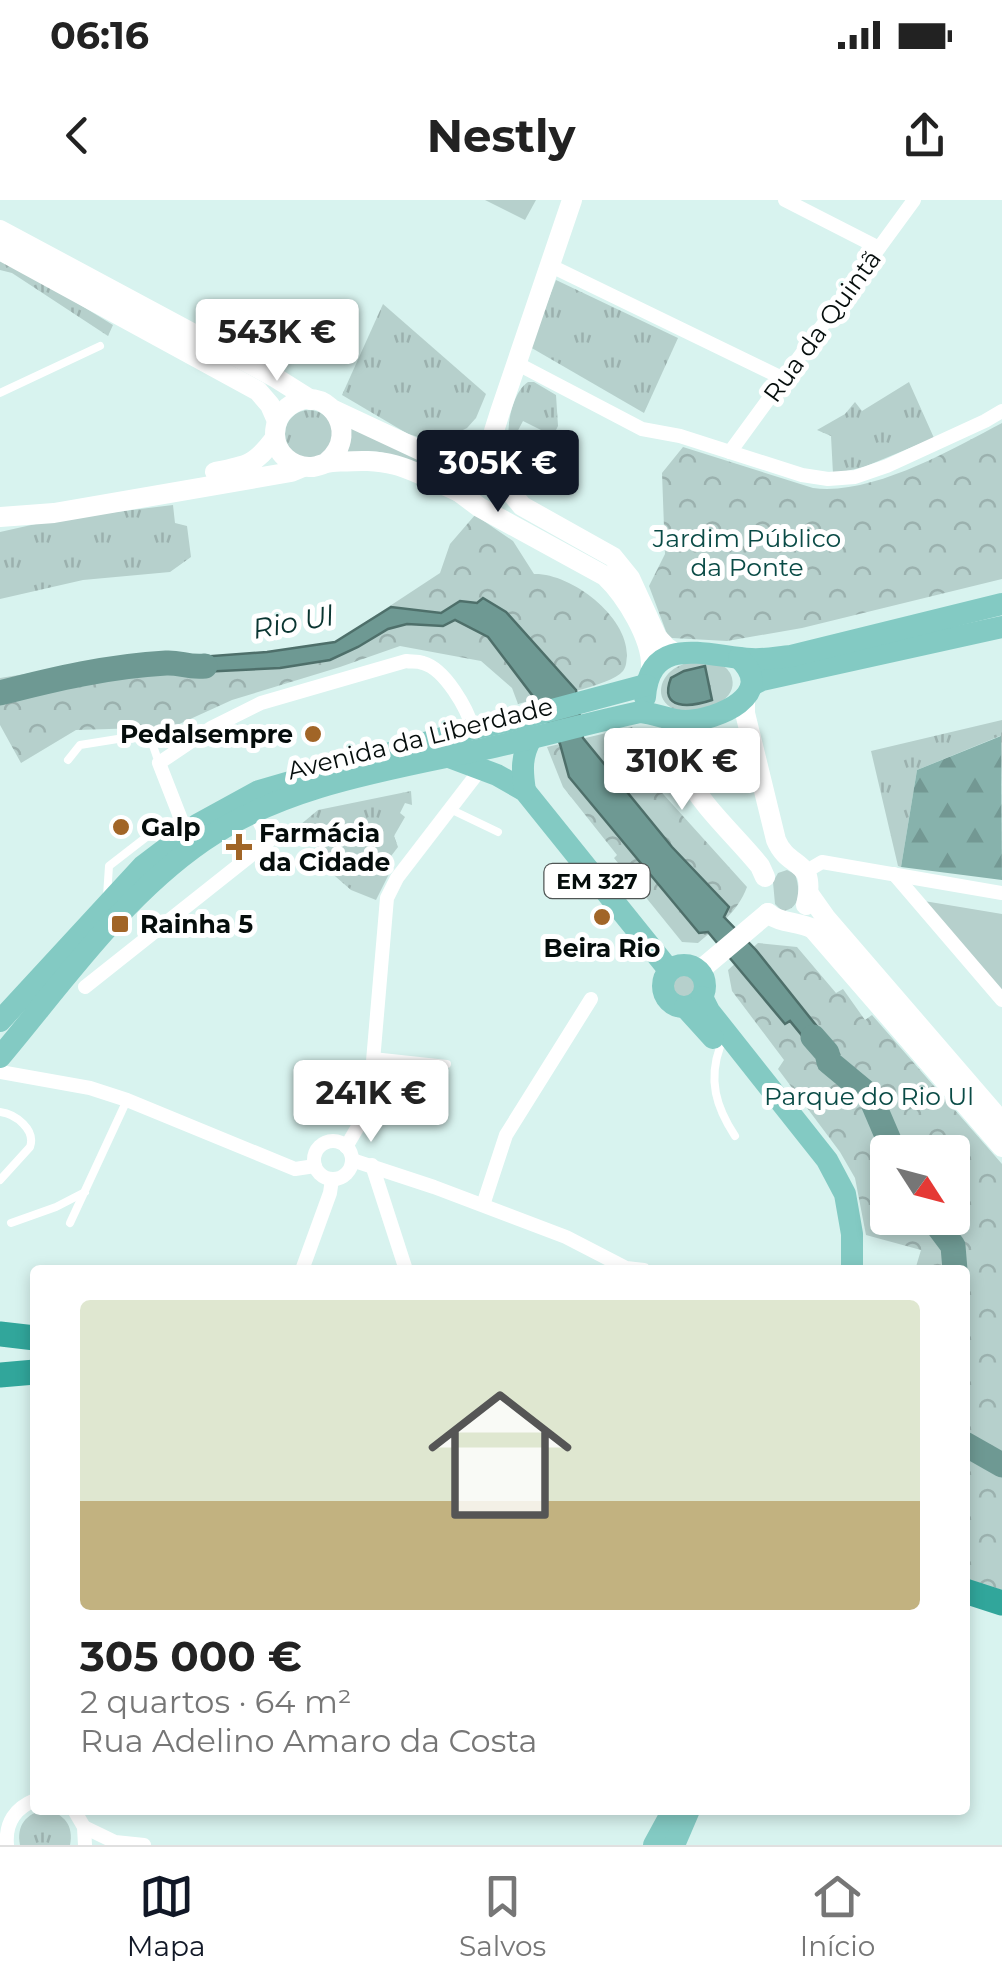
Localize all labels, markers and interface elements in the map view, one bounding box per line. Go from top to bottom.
text: 06:16 [50,12,149,59]
icon: back [50,108,105,163]
text: Nestly [427,108,575,163]
icon: share [897,108,952,163]
street label: Rua da Quintã [757,244,887,408]
pin: 543K € [196,299,358,384]
text: 543K € [218,312,336,351]
pin: 305K € [417,430,579,515]
text: 305K € [439,443,557,482]
park label: Jardim Público da Ponte [652,523,841,582]
water label: Rio Ul [250,598,337,646]
street label: Avenida da Liberdade [284,690,556,786]
place label: Pedalsempre [120,719,293,749]
marker: Pedalsempre [302,723,324,745]
pin: 310K € [601,728,763,813]
text: 310K € [626,741,738,780]
place label: Galp [141,812,200,842]
marker: Galp [110,816,132,838]
place label: Farmácia da Cidade [259,818,390,877]
marker: Farmácia da Cidade [228,836,250,858]
road number: EM 327 [544,864,650,898]
marker: Beira Rio [591,906,613,928]
place label: Rainha 5 [140,909,253,939]
marker: Rainha 5 [109,913,131,935]
place label: Beira Rio [544,933,661,963]
pin: 241K € [290,1060,452,1145]
text: 241K € [315,1073,427,1112]
park label: Parque do Rio Ul [764,1081,974,1111]
north arrow [870,1135,970,1235]
map controls [870,1135,970,1235]
icon: home [410,1365,590,1545]
text: 305 000 € [80,1630,302,1682]
text: 2 quartos · 64 m² [80,1682,352,1721]
text: Rua Adelino Amaro da Costa [80,1721,538,1760]
tab: Mapa [127,1869,205,1963]
tab: Salvos [459,1869,546,1963]
tab: Início [800,1869,875,1963]

